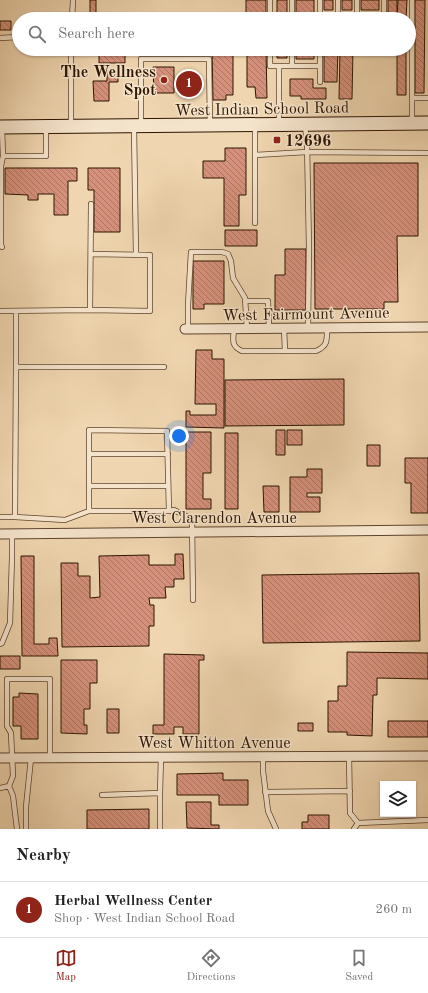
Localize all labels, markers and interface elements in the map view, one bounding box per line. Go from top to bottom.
search box [12,12,416,56]
icon: search [26,23,48,45]
text: Search here [58,27,135,42]
place label: The Wellness Spot [60,65,156,99]
pin: 1 [176,69,202,99]
marker: The Wellness Spot [159,75,169,85]
street label: West Indian School Road [175,100,349,120]
place label: 12696 [285,134,331,150]
marker: 12696 [272,135,282,145]
street label: West Fairmount Avenue [222,306,390,324]
your location [169,426,189,446]
street label: West Clarendon Avenue [131,511,297,527]
street label: West Whitton Avenue [137,736,291,752]
map controls [380,781,416,817]
button: layers [380,781,416,817]
text: Nearby [16,847,71,864]
text: Herbal Wellness Center [54,894,212,909]
text: 1 [25,903,33,916]
text: 260 m [375,903,412,916]
text: Shop · West Indian School Road [54,912,235,925]
tab: Map [55,947,77,985]
tab: Directions [187,947,235,985]
tab: Saved [345,947,373,985]

